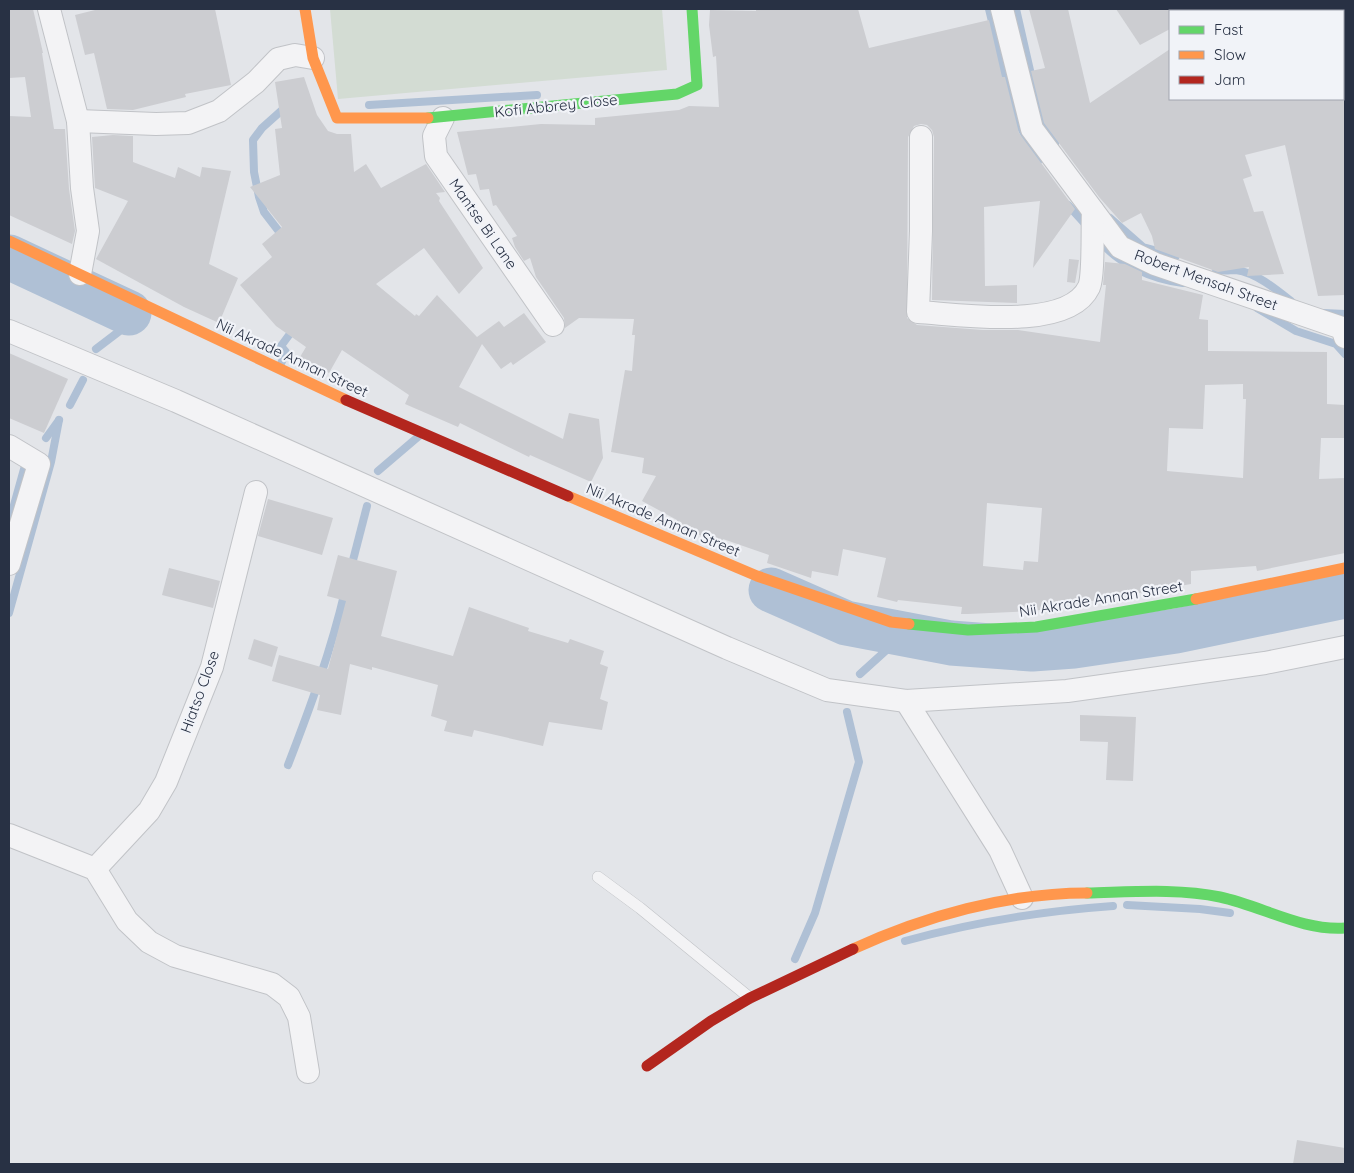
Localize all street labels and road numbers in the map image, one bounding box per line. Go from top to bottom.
street label: Kofi Abbrey Close [494,90,618,121]
street label: Mantse Bi Lane [445,175,522,273]
street label: Robert Mensah Street [1132,245,1280,314]
street label: Nii Akrade Annan Street [213,314,371,401]
street label: Nii Akrade Annan Street [583,478,743,561]
street label: Nii Akrade Annan Street [1018,576,1184,621]
street label: Hiatso Close [176,648,223,736]

